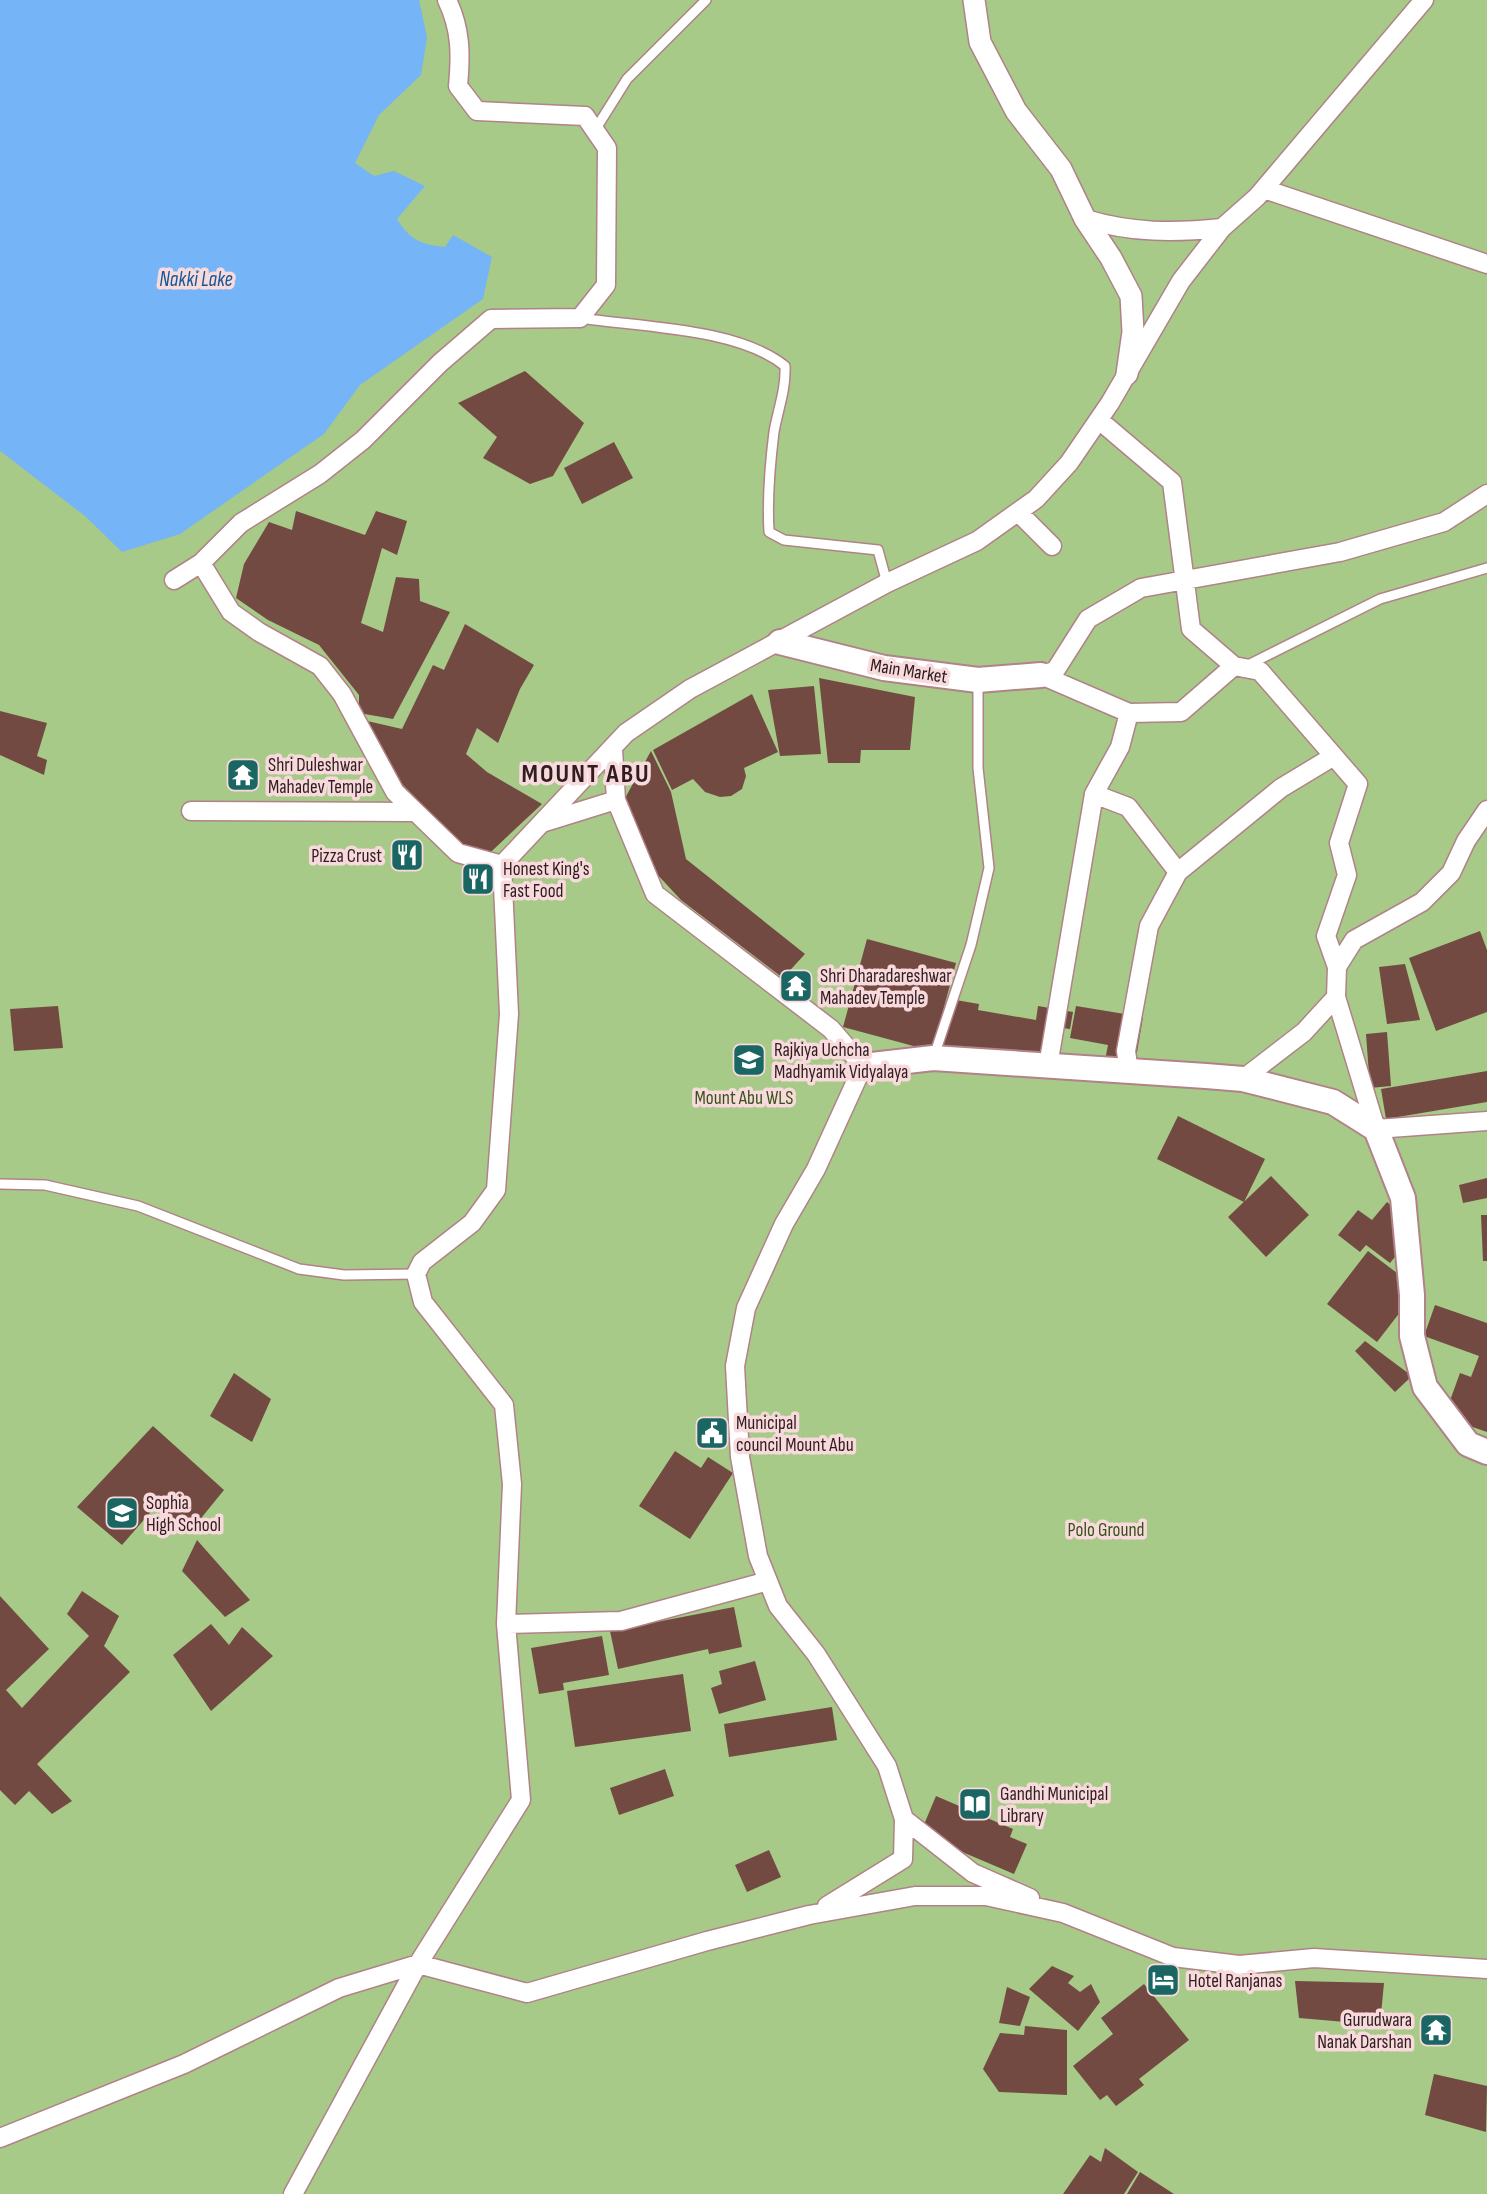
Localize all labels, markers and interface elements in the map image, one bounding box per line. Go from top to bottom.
water label: Nakki Lake [159,267,233,292]
street label: Main Market [869,654,949,689]
place label: Shri Duleshwar Mahadev Temple [268,754,373,799]
temple icon: Shri Duleshwar Mahadev Temple [224,756,262,794]
district label: MOUNT ABU [522,759,650,790]
restaurant icon: Pizza Crust [388,836,426,874]
place label: Pizza Crust [311,845,382,868]
place label: Honest King's Fast Food [503,858,590,903]
restaurant icon: Honest King's Fast Food [459,860,497,898]
place label: Shri Dharadareshwar Mahadev Temple [820,965,952,1010]
temple icon: Shri Dharadareshwar Mahadev Temple [777,967,815,1005]
place label: Rajkiya Uchcha Madhyamik Vidyalaya [774,1039,908,1084]
school or university icon: Rajkiya Uchcha Madhyamik Vidyalaya [730,1041,768,1079]
park label: Mount Abu WLS [695,1087,793,1110]
place label: Municipal council Mount Abu [736,1412,854,1457]
public building icon: Municipal council Mount Abu [693,1414,731,1452]
place label: Sophia High School [146,1492,221,1537]
school or university icon: Sophia High School [103,1494,141,1532]
park label: Polo Ground [1068,1519,1144,1542]
place label: Gandhi Municipal Library [1000,1783,1108,1828]
library icon: Gandhi Municipal Library [956,1785,994,1823]
hotel icon: Hotel Ranjanas [1144,1961,1182,1999]
place label: Hotel Ranjanas [1188,1970,1283,1993]
place label: Gurudwara Nanak Darshan [1317,2009,1412,2054]
temple icon: Gurudwara Nanak Darshan [1417,2011,1455,2049]

